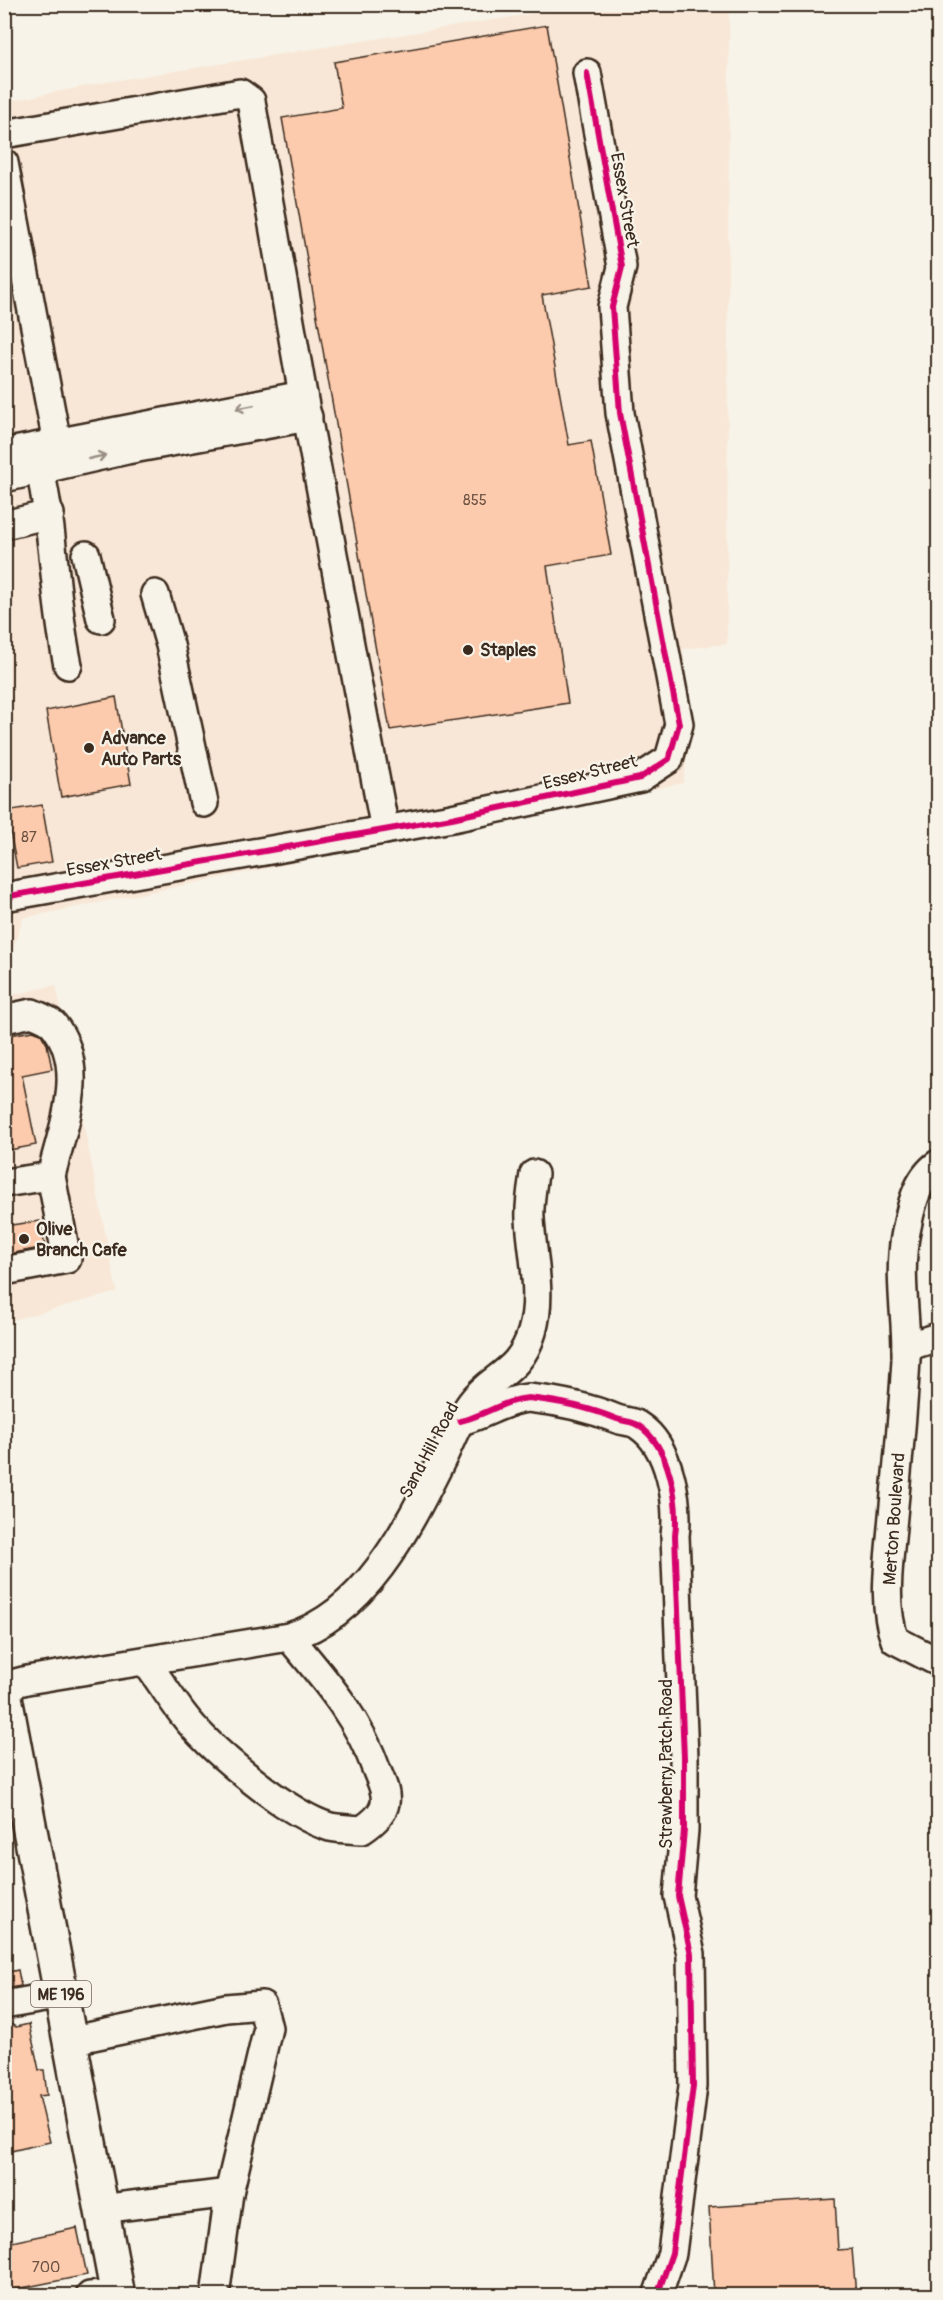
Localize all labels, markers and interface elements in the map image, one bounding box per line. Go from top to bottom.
street label: Essex Street [605,151,644,250]
one-way arrow [236,402,256,413]
one-way arrow [87,451,106,463]
house number: 855 [463,491,487,510]
place label: Staples [480,639,537,662]
marker: Staples [461,643,475,657]
place label: Advance Auto Parts [101,727,182,771]
marker: Advance Auto Parts [82,741,96,755]
street label: Essex Street [541,750,640,795]
house number: 87 [21,828,37,847]
street label: Essex Street [65,843,164,882]
place label: Olive Branch Cafe [36,1218,128,1262]
marker: Olive Branch Cafe [17,1232,31,1246]
street label: Sand Hill Road [395,1398,464,1502]
street label: Merton Boulevard [878,1452,911,1586]
street label: Strawberry Patch Road [655,1679,678,1849]
road number: ME 196 [31,1981,91,2007]
house number: 700 [32,2258,60,2277]

